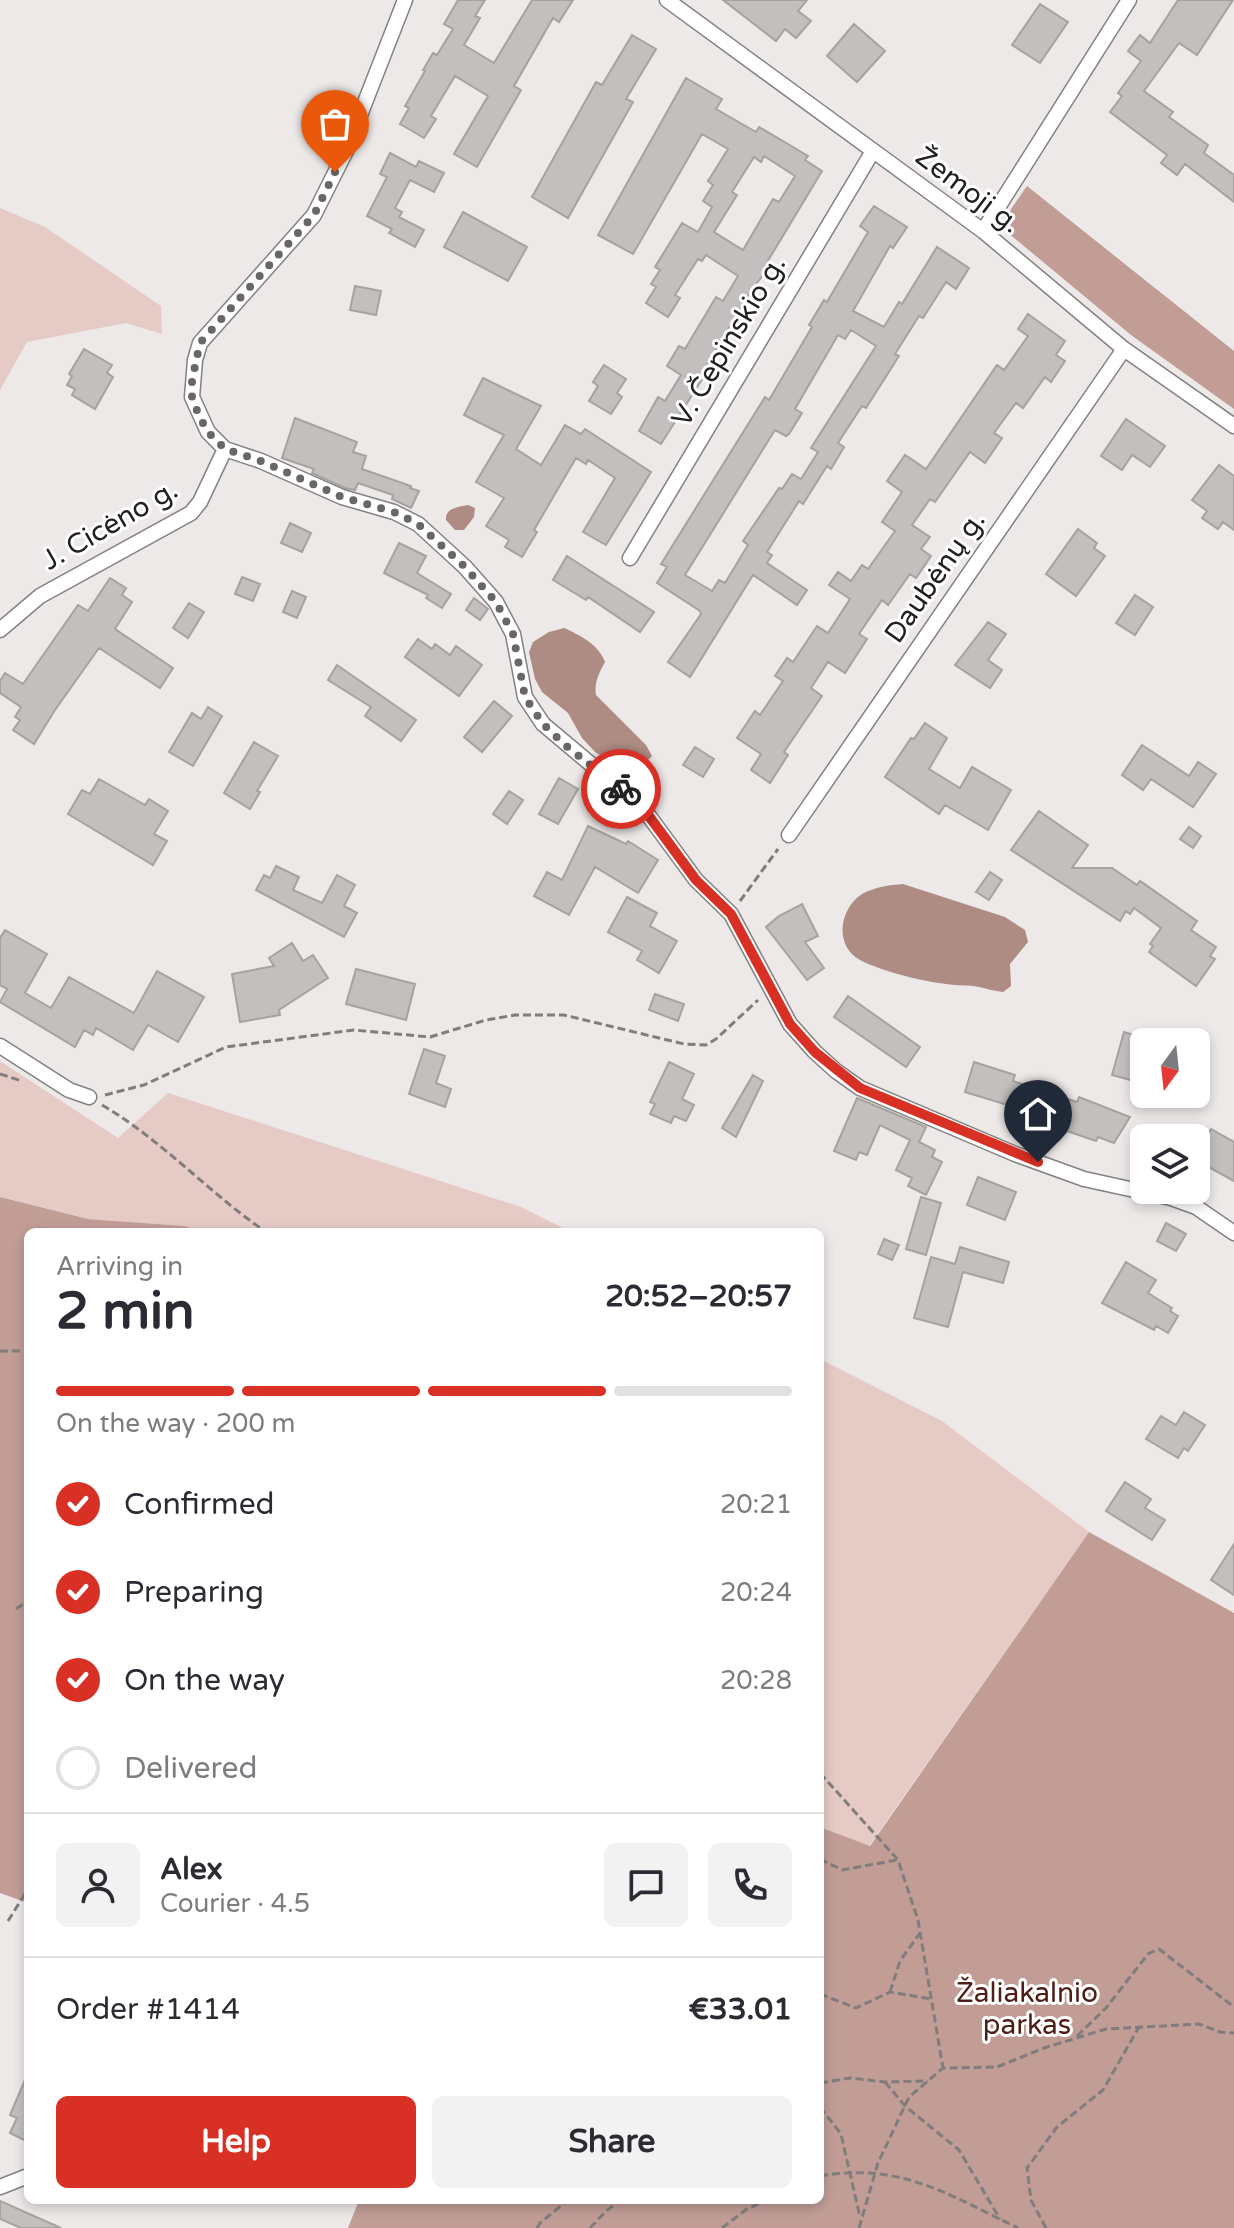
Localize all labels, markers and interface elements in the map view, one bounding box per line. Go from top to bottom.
pin [301,90,369,172]
icon: bag [313,102,357,146]
street label: Žemoji g. [909,139,1027,241]
street label: V. Čepinskio g. [665,249,793,433]
street label: J. Cicėno g. [36,473,184,577]
street label: Daubėnų g. [877,505,993,649]
courier [581,749,661,829]
icon: bike [599,767,643,811]
north arrow [1130,1028,1210,1108]
map controls [1130,1028,1210,1204]
pin [1004,1080,1072,1162]
icon: home [1016,1092,1060,1136]
button: layers [1130,1124,1210,1204]
text: Arriving in [56,1251,183,1282]
text: 20:52–20:57 [605,1278,792,1315]
text: 2 min [56,1280,195,1343]
text: On the way · 200 m [56,1408,295,1439]
icon: check [56,1482,100,1526]
text: Confirmed [124,1486,275,1523]
text: 20:21 [720,1489,792,1520]
icon: check [56,1570,100,1614]
text: Preparing [124,1574,264,1611]
text: 20:24 [720,1577,792,1608]
icon: check [56,1658,100,1702]
text: On the way [124,1662,285,1699]
text: 20:28 [720,1665,792,1696]
text: Delivered [124,1750,258,1787]
button: person [56,1843,140,1927]
button: chat [604,1843,688,1927]
button: phone [708,1843,792,1927]
text: Alex [160,1851,223,1888]
text: Courier · 4.5 [160,1888,310,1919]
park label: Žaliakalnio parkas [956,1976,1098,2042]
text: Order #1414 [56,1991,240,2028]
text: €33.01 [688,1991,792,2028]
button: Help [56,2096,416,2188]
button: Share [432,2096,792,2188]

